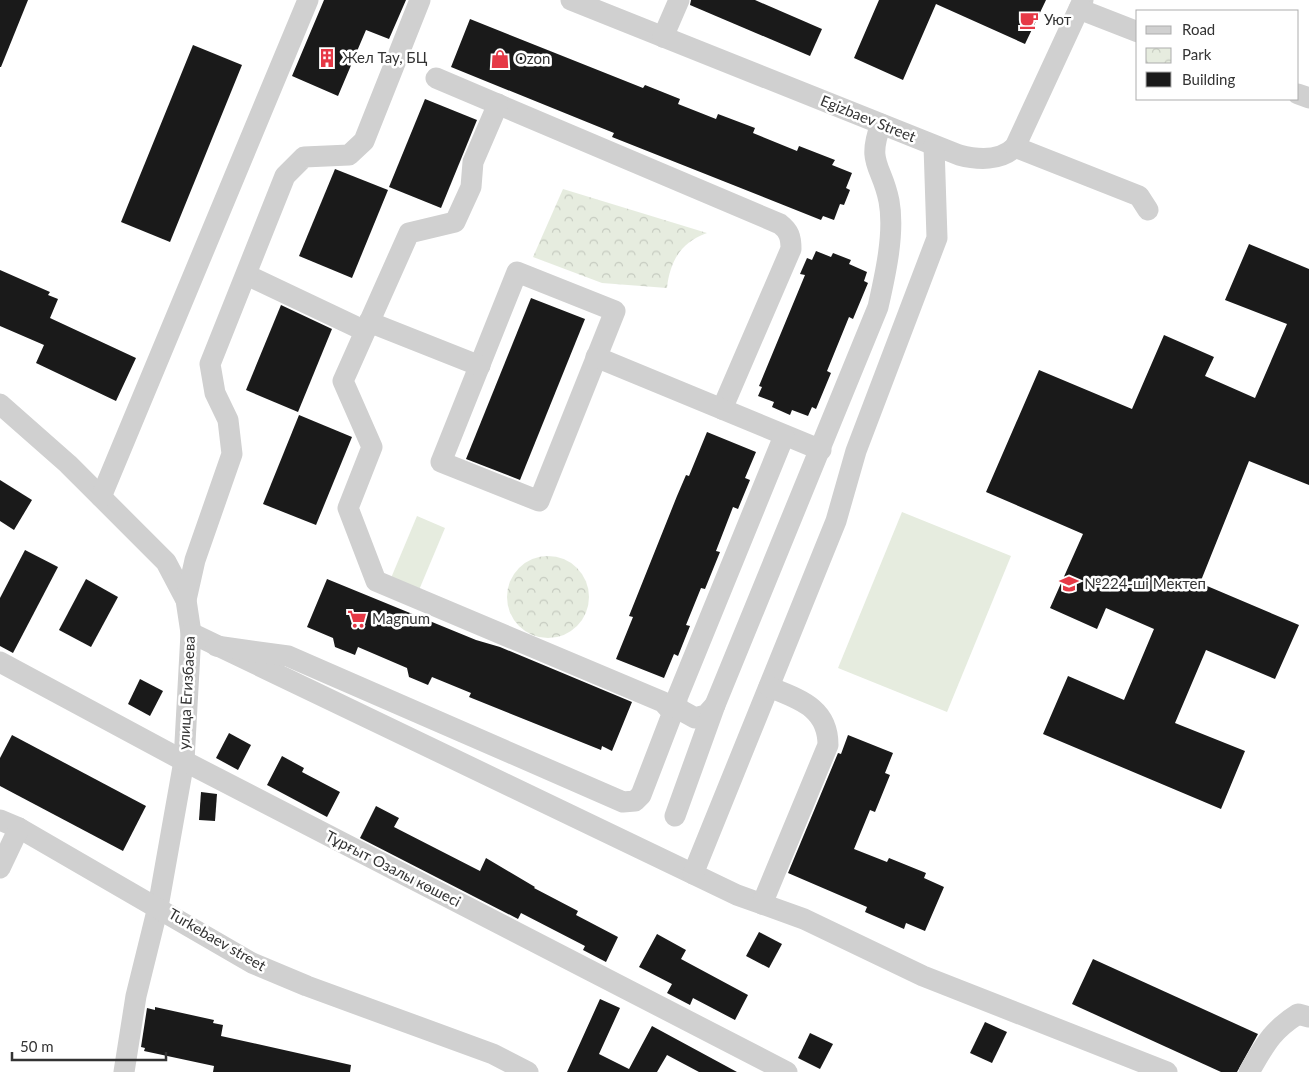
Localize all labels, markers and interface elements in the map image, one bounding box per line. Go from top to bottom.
cafe icon: Уют [1018,9,1040,31]
place label: Уют [1044,10,1072,28]
legend [1136,10,1299,100]
text: Road [1182,20,1215,38]
text: Park [1182,45,1212,63]
building icon: Жел Тау, БЦ [316,47,338,69]
place label: Жел Тау, БЦ [342,48,428,66]
shop icon: Ozon [489,48,511,70]
place label: Ozon [515,49,550,67]
text: Building [1182,70,1235,88]
street label: Egizbaev Street [818,91,919,146]
school or university icon: №224-ші Мектеп [1058,573,1080,595]
place label: №224-ші Мектеп [1084,574,1206,592]
supermarket icon: Magnum [346,608,368,630]
place label: Magnum [372,609,430,627]
street label: улица Егизбаева [174,636,198,750]
street label: Тұрғыт Озалы көшесі [323,826,464,910]
street label: Turkebaev street [166,904,270,975]
scale bar [12,1030,166,1062]
text: 50 m [20,1037,54,1055]

